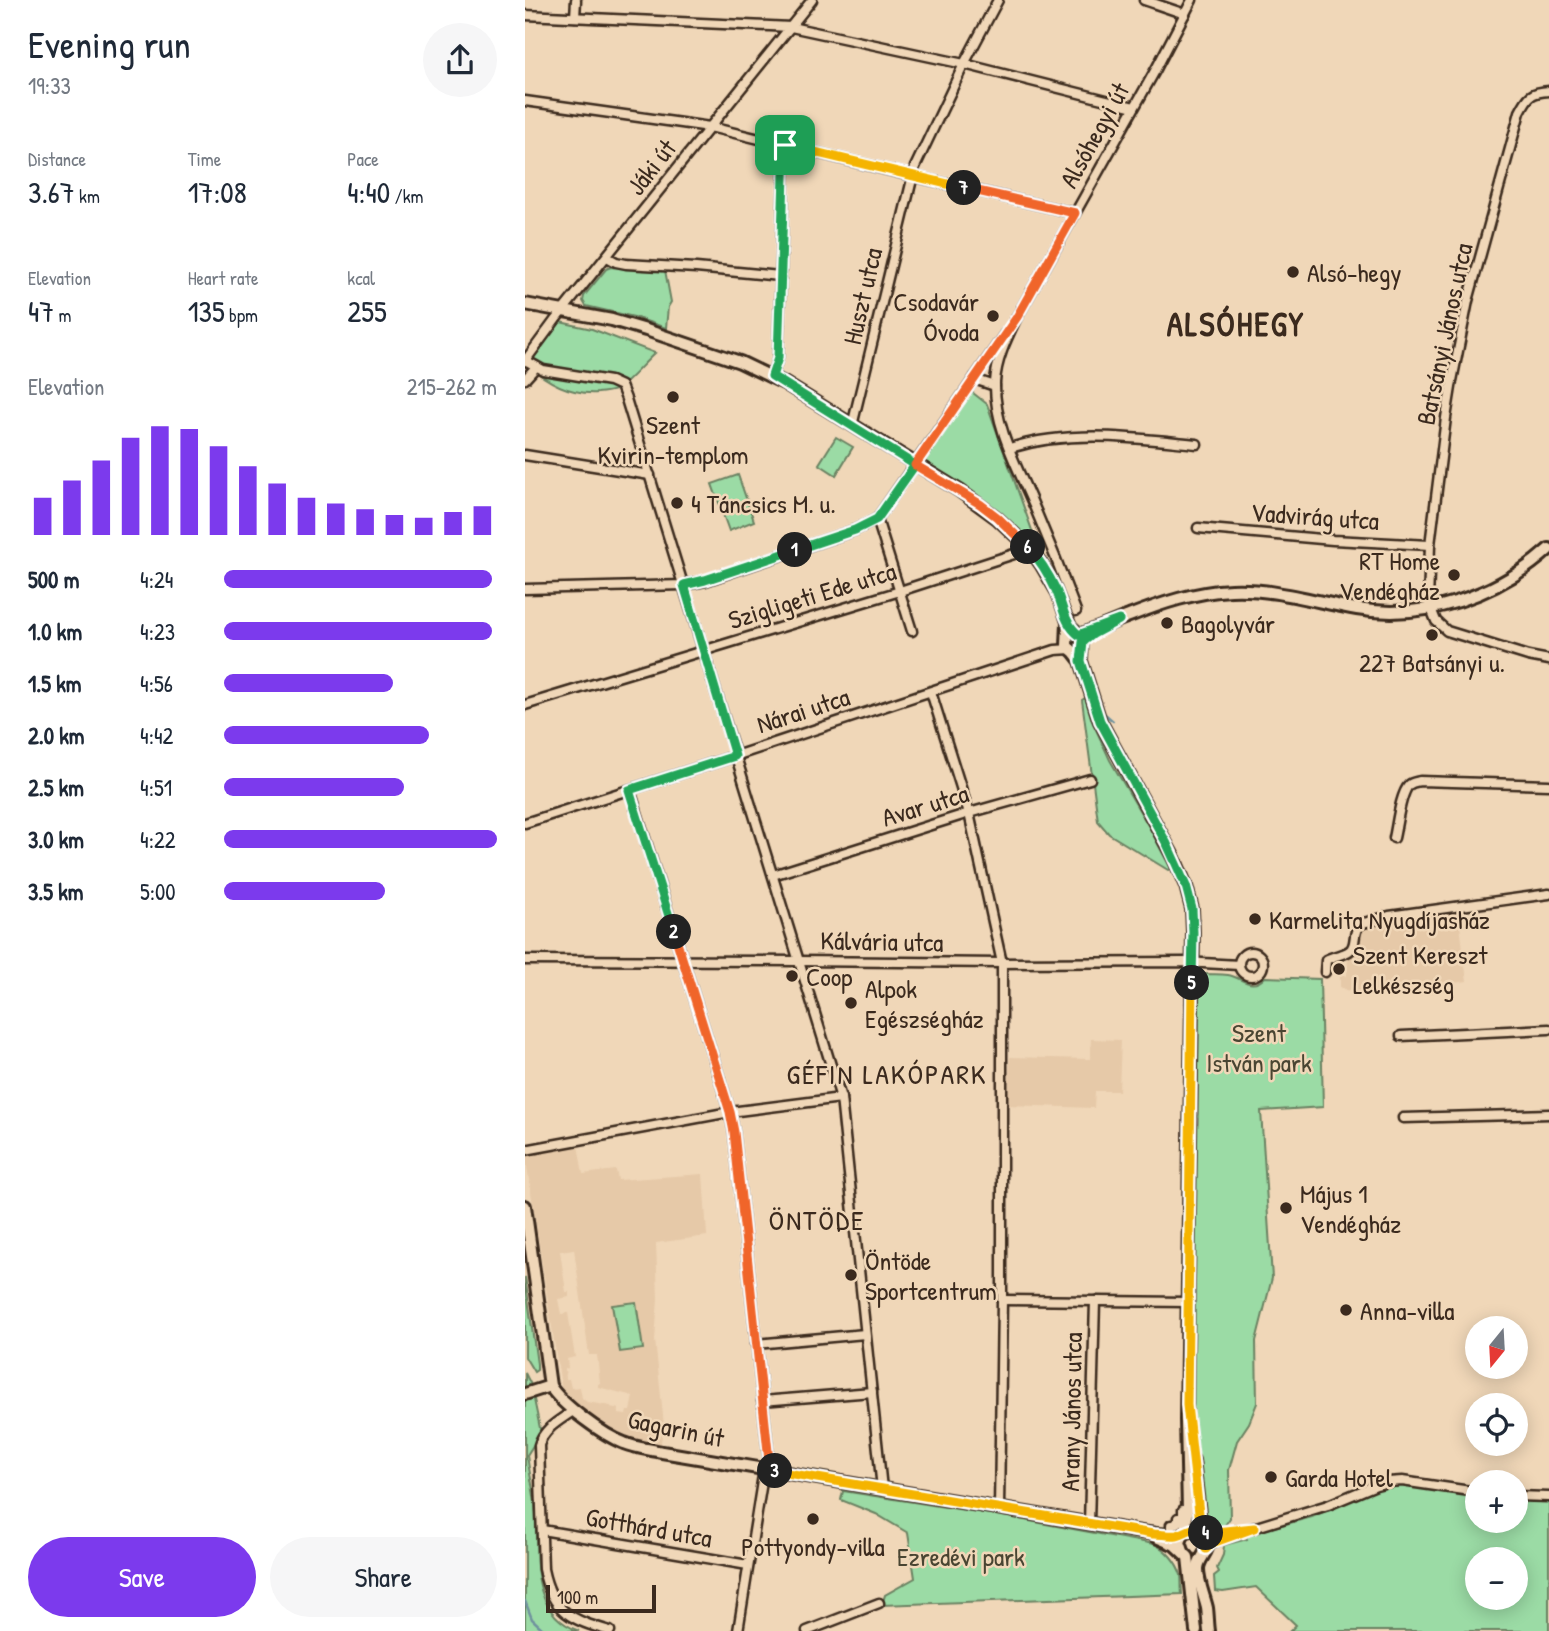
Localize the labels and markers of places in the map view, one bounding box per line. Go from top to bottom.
pin [755,115,815,175]
pin: 7 [947,170,982,206]
place label: Alsó-hegy [1307,255,1401,290]
marker: Alsó-hegy [1285,264,1301,280]
place label: Csodavár Óvoda [893,284,979,349]
marker: Csodavár Óvoda [985,308,1001,324]
marker: Szent Kvirin-templom [665,389,681,405]
place label: Szent Kvirin-templom [597,407,749,472]
place label: 4 Táncsics M. u. [691,486,836,521]
marker: 4 Táncsics M. u. [669,495,685,511]
pin: 6 [1011,530,1045,564]
pin: 1 [777,532,813,568]
place label: RT Home Vendégház [1339,543,1440,608]
marker: RT Home Vendégház [1446,567,1462,583]
place label: Bagolyvár [1181,606,1275,641]
marker: Bagolyvár [1159,615,1175,631]
marker: 227 Batsányi u. [1424,627,1440,643]
place label: 227 Batsányi u. [1359,645,1505,680]
place label: Karmelita Nyugdíjasház [1269,902,1490,937]
marker: Karmelita Nyugdíjasház [1247,911,1263,927]
pin: 2 [657,914,691,950]
place label: Szent Kereszt Lelkészség [1353,937,1489,1002]
place label: Coop [806,959,852,994]
marker: Szent Kereszt Lelkészség [1331,961,1347,977]
pin: 5 [1175,965,1209,1000]
marker: Coop [784,968,800,984]
place label: Alpok Egészségház [865,971,984,1036]
marker: Alpok Egészségház [843,995,859,1011]
place label: Május 1 Vendégház [1300,1176,1401,1241]
marker: Május 1 Vendégház [1278,1200,1294,1216]
place label: Öntöde Sportcentrum [865,1243,997,1308]
marker: Öntöde Sportcentrum [843,1267,859,1283]
place label: Anna-villa [1360,1293,1455,1328]
marker: Anna-villa [1338,1302,1354,1318]
pin: 3 [757,1454,793,1488]
place label: Garda Hotel [1285,1460,1393,1495]
marker: Garda Hotel [1263,1469,1279,1485]
marker: Pottyondy-villa [805,1511,821,1527]
pin: 4 [1189,1516,1223,1550]
place label: Pottyondy-villa [741,1529,885,1564]

